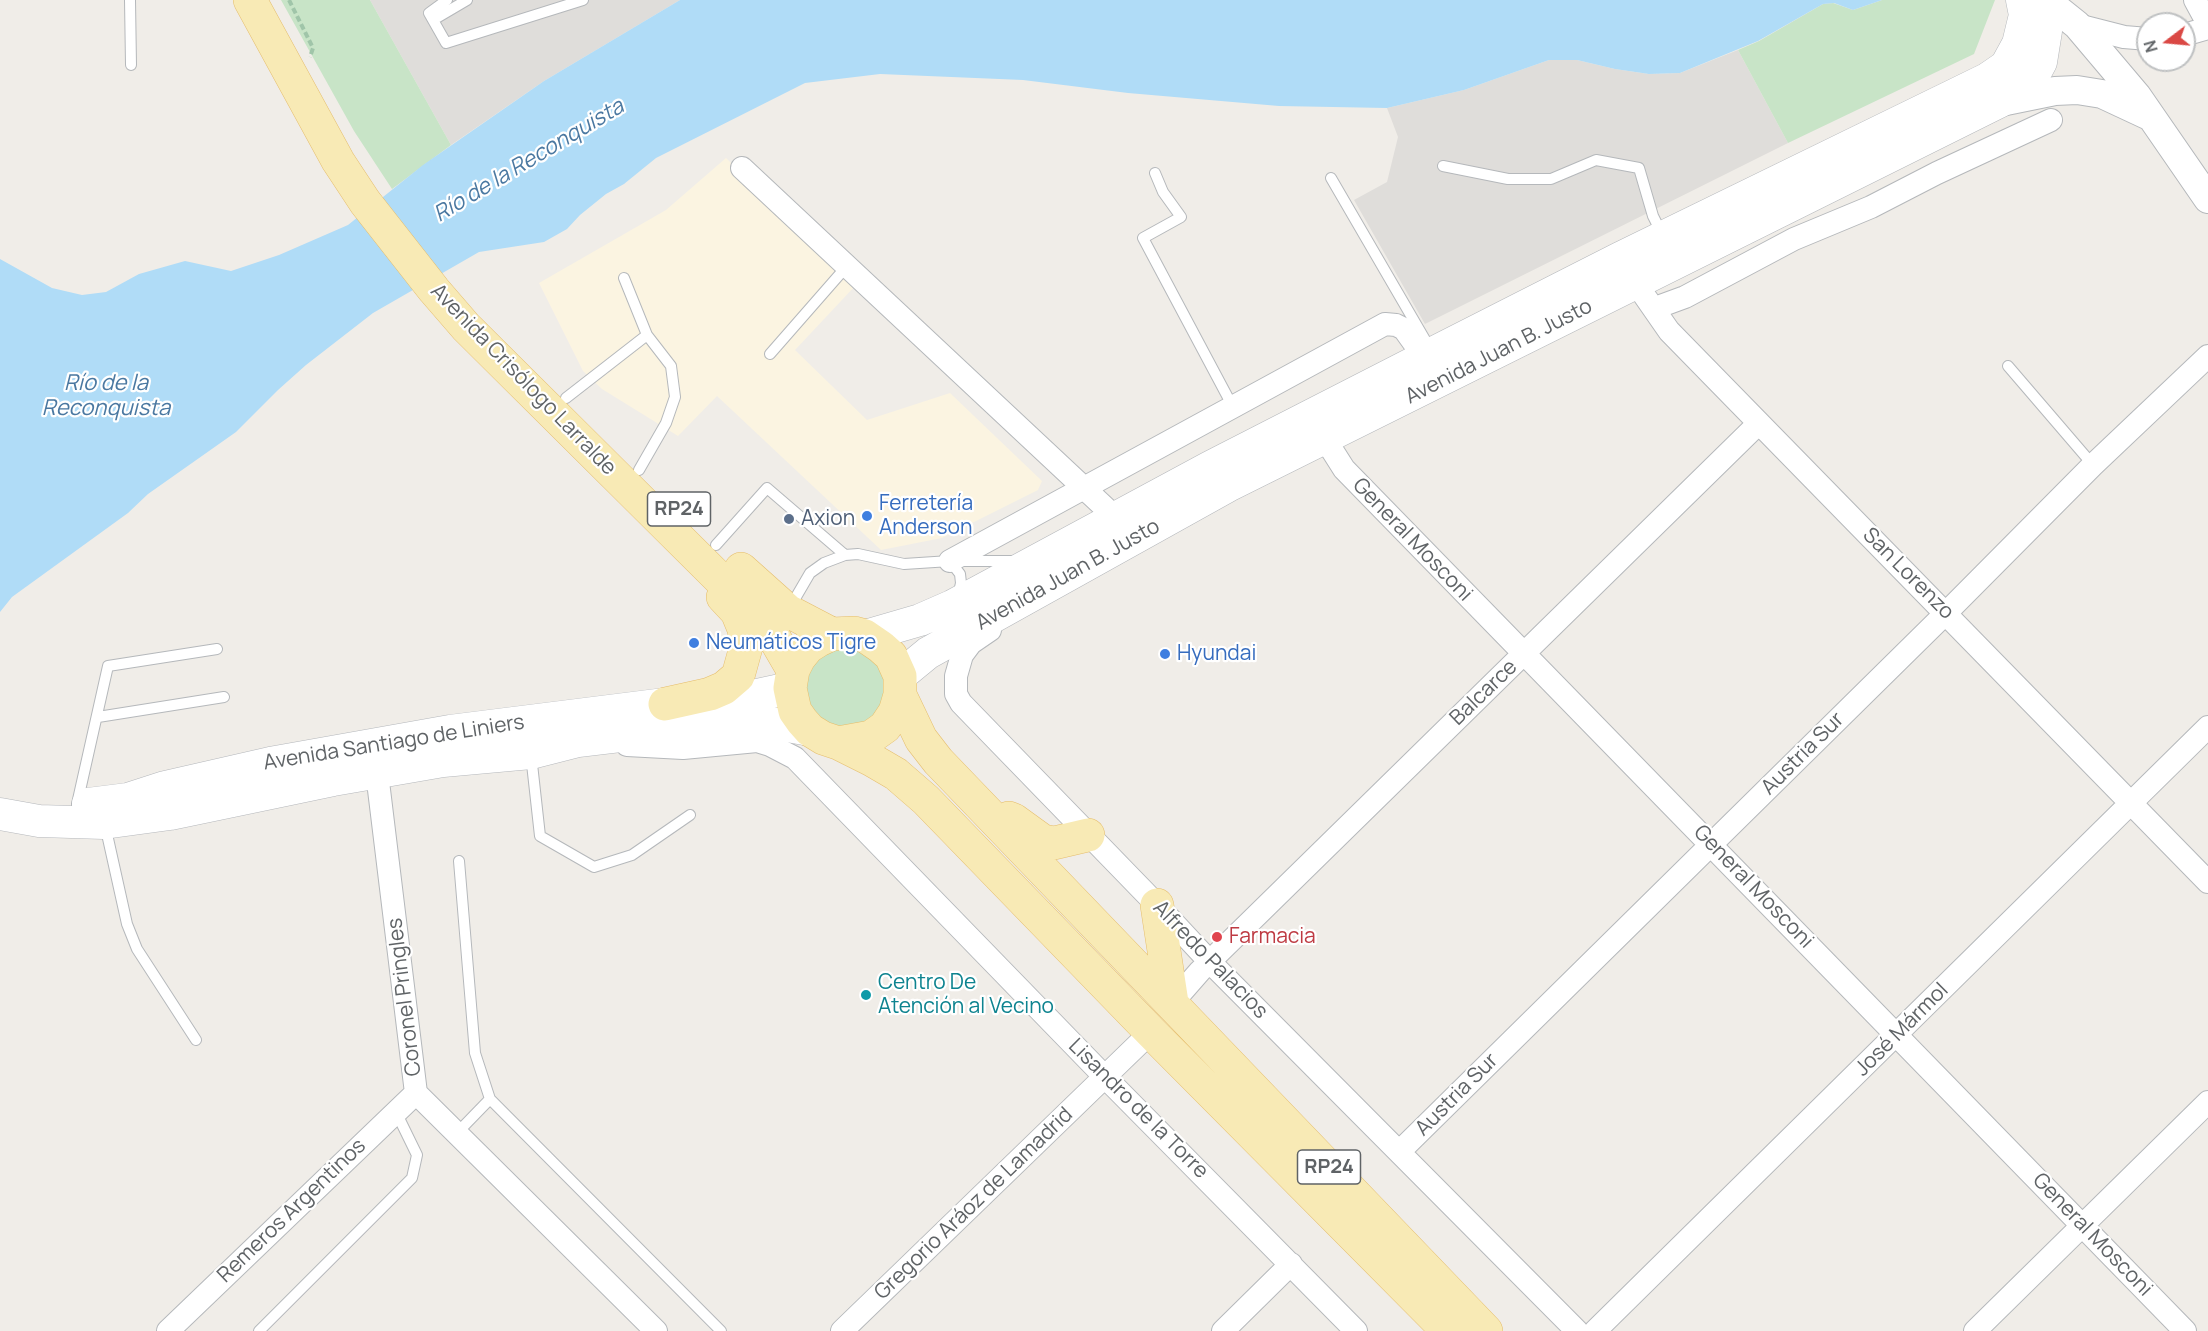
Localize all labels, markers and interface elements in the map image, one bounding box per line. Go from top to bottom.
north arrow [2136,12,2196,72]
text: N [2138,38,2163,55]
water label: Río de la Reconquista [429,94,629,228]
street label: Avenida Crisólogo Larralde [425,279,621,481]
street label: Avenida Juan B. Justo [1401,294,1597,410]
water label: Río de la Reconquista [42,371,170,422]
street label: General Mosconi [1347,473,1477,607]
place label: Ferretería Anderson [879,491,973,541]
road number: RP24 [648,492,710,526]
place label: Axion [801,506,855,532]
marker: Ferretería Anderson [860,509,874,523]
marker: Axion [782,512,796,526]
street label: Avenida Juan B. Justo [972,514,1164,636]
street label: San Lorenzo [1857,523,1959,625]
place label: Neumáticos Tigre [706,630,876,656]
marker: Neumáticos Tigre [687,636,701,650]
place label: Hyundai [1177,641,1256,667]
marker: Hyundai [1158,647,1172,661]
street label: Balcarce [1445,655,1523,731]
street label: Austria Sur [1756,707,1850,801]
street label: Avenida Santiago de Liniers [262,710,526,776]
street label: General Mosconi [1688,820,1818,954]
street label: Alfredo Palacios [1147,896,1273,1024]
street label: Coronel Pringles [383,916,427,1078]
place label: Farmacia [1229,924,1316,950]
marker: Farmacia [1210,930,1224,944]
place label: Centro De Atención al Vecino [878,970,1054,1020]
street label: José Mármol [1850,978,1954,1082]
marker: Centro De Atención al Vecino [859,988,873,1002]
street label: Lisandro de la Torre [1063,1034,1213,1184]
street label: Austria Sur [1410,1048,1504,1142]
street label: Gregorio Aráoz de Lamadrid [870,1103,1078,1305]
street label: Remeros Argentinos [213,1134,371,1288]
road number: RP24 [1298,1150,1360,1184]
street label: General Mosconi [2027,1168,2157,1302]

